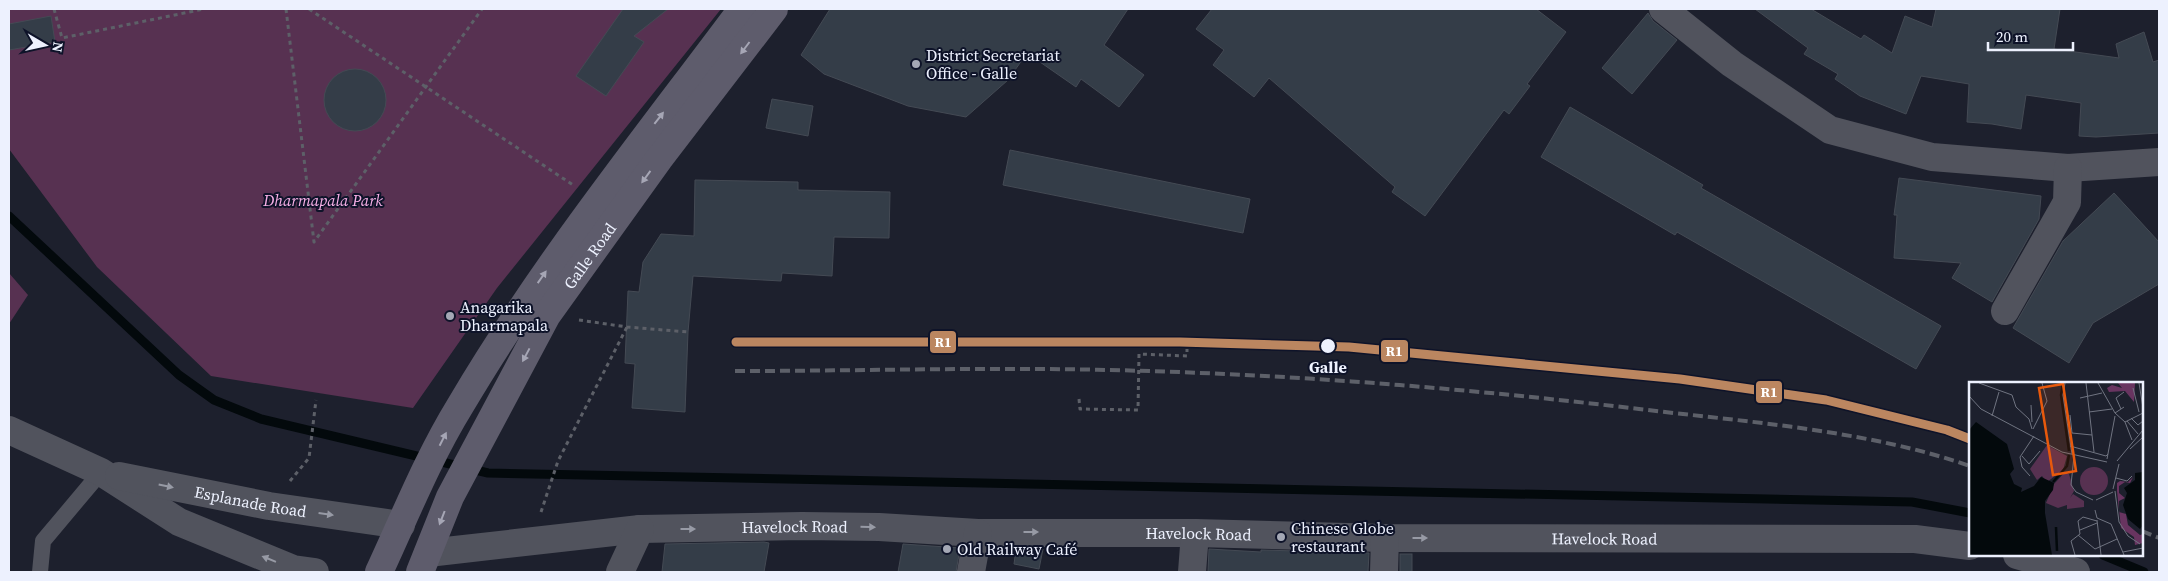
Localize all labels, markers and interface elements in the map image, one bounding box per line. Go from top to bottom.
north arrow [20,20,70,70]
scale bar [1988,20,2073,52]
text: 20 m [1996,26,2028,47]
text: N [47,40,69,54]
one-way arrow [740,41,750,55]
place label: District Secretariat Office - Galle [926,44,1060,84]
marker: District Secretariat Office - Galle [910,58,922,70]
one-way arrow [654,111,664,125]
one-way arrow [641,170,652,183]
park label: Dharmapala Park [262,189,383,211]
street label: Galle Road [558,218,621,293]
one-way arrow [537,271,547,284]
place label: Anagarika Dharmapala [460,296,549,336]
marker: Anagarika Dharmapala [444,310,456,322]
line badge: R1 [929,330,957,354]
text: R1 [934,332,952,352]
marker: Galle [1319,337,1337,355]
line badge: R1 [1380,339,1409,363]
text: R1 [1385,341,1403,361]
one-way arrow [522,348,530,362]
place label: Galle [1309,356,1347,378]
line badge: R1 [1755,380,1783,404]
text: R1 [1760,382,1778,402]
inset map [1969,382,2143,556]
one-way arrow [439,431,447,446]
street label: Esplanade Road [193,480,308,522]
one-way arrow [158,482,174,490]
one-way arrow [318,511,334,519]
one-way arrow [438,511,445,526]
street label: Havelock Road [741,515,848,538]
place label: Chinese Globe restaurant [1291,517,1394,557]
street label: Havelock Road [1145,522,1252,545]
one-way arrow [860,523,876,531]
one-way arrow [681,525,697,533]
street label: Havelock Road [1551,527,1657,550]
one-way arrow [1023,528,1039,536]
marker: Chinese Globe restaurant [1275,531,1287,543]
one-way arrow [1413,534,1429,542]
place label: Old Railway Café [957,538,1078,560]
marker: Old Railway Café [941,543,953,555]
one-way arrow [261,555,276,563]

